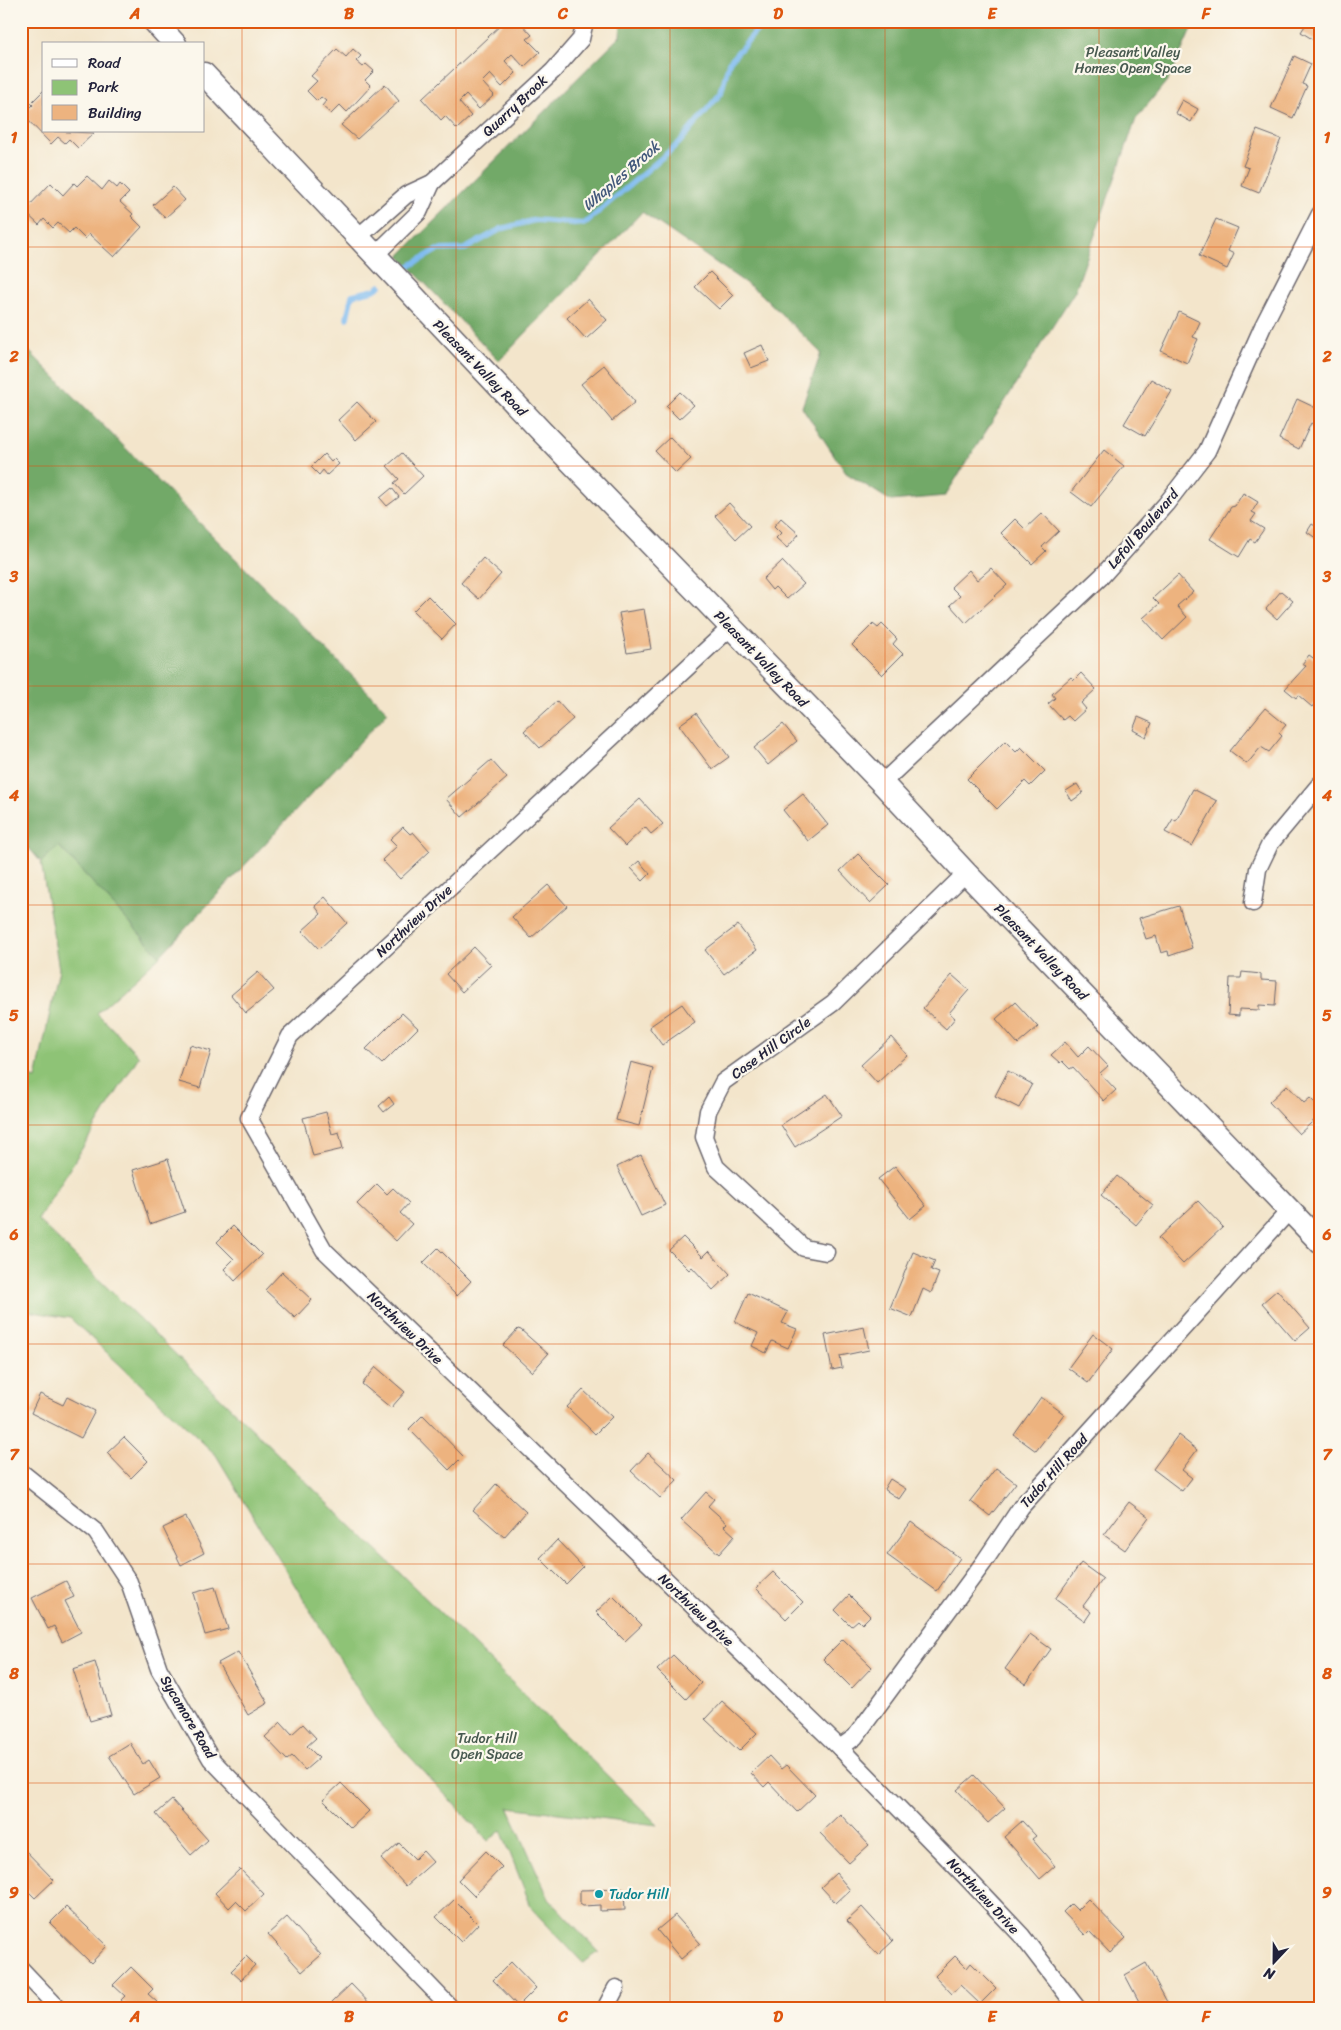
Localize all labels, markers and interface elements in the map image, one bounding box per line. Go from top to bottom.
text: A [129,0,140,28]
text: B [344,0,355,28]
text: C [557,0,569,28]
text: D [773,0,783,28]
text: E [988,0,998,28]
text: F [1201,0,1212,28]
park label: Pleasant Valley Homes Open Space [1075,40,1191,81]
legend [42,42,205,132]
text: Road [88,50,121,76]
street label: Quarry Brook [476,68,554,143]
text: Park [88,74,119,100]
text: Building [88,100,142,126]
text: 1 [11,123,18,152]
text: 1 [1324,123,1331,152]
water label: Whaples Brook [576,134,667,217]
street label: Pleasant Valley Road [427,313,535,424]
text: 2 [8,342,19,371]
text: 2 [1321,342,1332,371]
street label: Lefoll Boulevard [1101,482,1186,575]
text: 3 [9,562,19,591]
text: 3 [1322,562,1332,591]
street label: Pleasant Valley Road [708,604,816,715]
text: 4 [8,781,19,810]
text: 4 [1321,781,1332,810]
street label: Northview Drive [370,878,458,964]
street label: Pleasant Valley Road [988,897,1096,1008]
text: 5 [9,1001,19,1030]
text: 5 [1322,1001,1332,1030]
street label: Case Hill Circle [725,1010,817,1086]
text: 6 [8,1220,19,1249]
text: 6 [1321,1220,1332,1249]
street label: Northview Drive [361,1285,449,1371]
street label: Tudor Hill Road [1014,1427,1096,1514]
text: 7 [9,1440,20,1469]
text: 7 [1322,1440,1333,1469]
street label: Northview Drive [652,1567,740,1653]
text: 8 [8,1659,19,1688]
text: 8 [1321,1659,1332,1688]
street label: Sycamore Road [153,1670,224,1765]
park label: Tudor Hill Open Space [451,1726,523,1767]
street label: Northview Drive [940,1852,1026,1940]
text: 9 [9,1878,19,1907]
text: 9 [1322,1878,1332,1907]
place label: Tudor Hill [609,1882,670,1907]
marker: Tudor Hill [593,1888,605,1900]
north arrow [1248,1938,1298,1988]
text: N [1260,1960,1279,1987]
text: A [129,2002,140,2030]
text: B [344,2002,355,2030]
text: C [557,2002,569,2030]
text: D [773,2002,783,2030]
text: E [988,2002,998,2030]
text: F [1201,2002,1212,2030]

